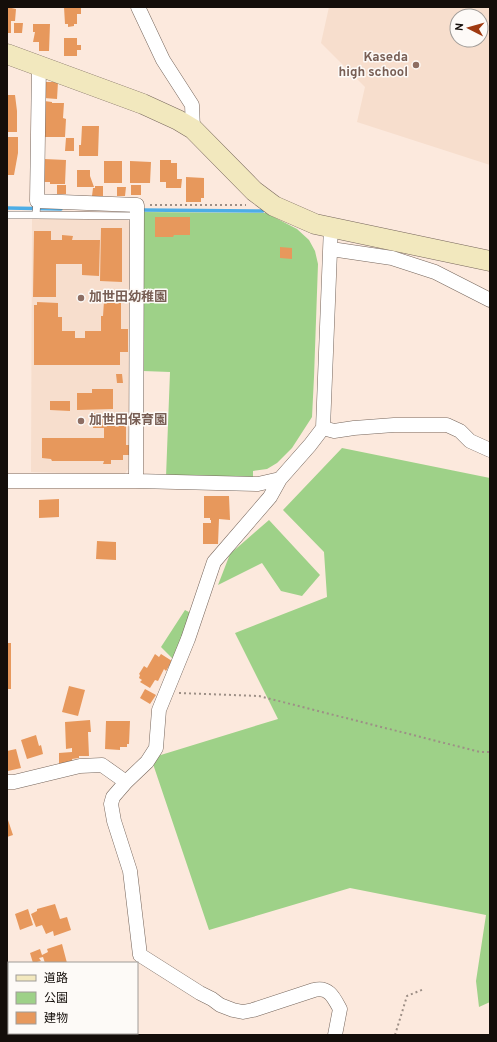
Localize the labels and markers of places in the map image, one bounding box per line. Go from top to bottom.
place label: Kaseda high school [339,50,408,81]
marker: Kaseda high school [411,60,421,70]
place label: 加世田幼稚園 [89,289,167,306]
marker: 加世田幼稚園 [76,293,86,303]
place label: 加世田保育園 [89,412,167,429]
marker: 加世田保育園 [76,416,86,426]

